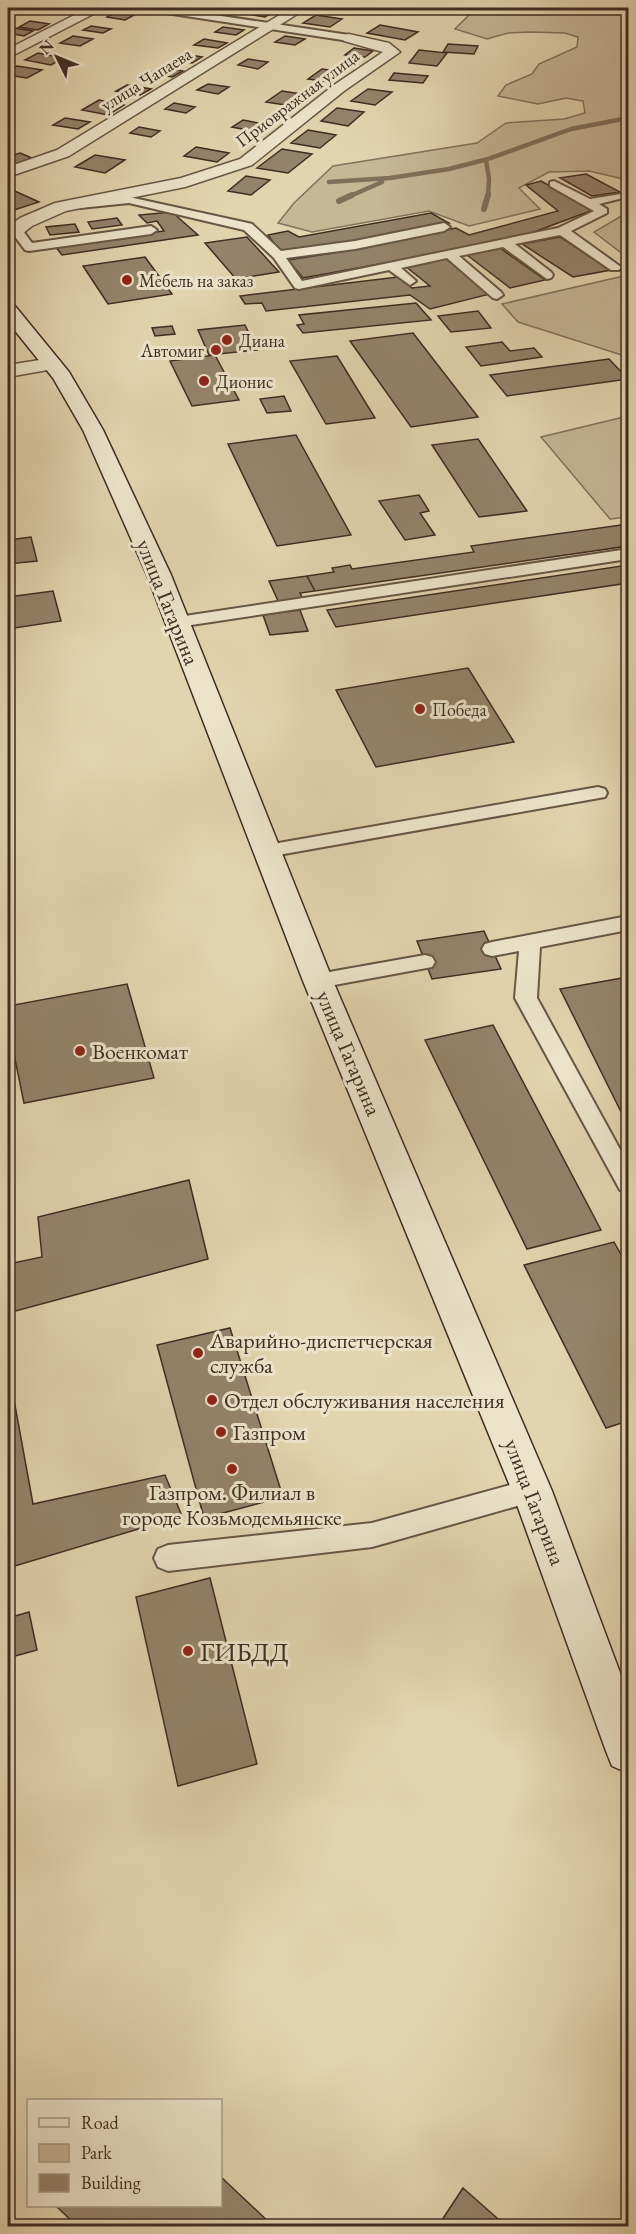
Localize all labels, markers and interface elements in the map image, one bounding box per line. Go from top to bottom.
north arrow [27,27,87,87]
text: N [34,35,59,59]
street label: улица Чапаева [96,42,196,116]
street label: Приовражная улица [231,43,364,152]
place label: Мебель на заказ [139,269,253,292]
marker: Мебель на заказ [120,273,134,287]
place label: Диана [239,329,286,352]
marker: Диана [220,333,234,347]
place label: Автомиг [140,339,205,362]
marker: Автомиг [209,343,223,357]
place label: Дионис [216,370,273,393]
marker: Дионис [197,374,211,388]
street label: улица Гагарина [130,535,207,669]
place label: Победа [432,698,488,721]
marker: Победа [413,702,427,716]
street label: улица Гагарина [310,986,388,1120]
place label: Военкомат [92,1037,188,1066]
marker: Военкомат [73,1044,87,1058]
place label: Аварийно-диспетчерская служба [209,1326,433,1380]
marker: Аварийно-диспетчерская служба [191,1346,205,1360]
place label: Отдел обслуживания населения [224,1386,505,1415]
marker: Отдел обслуживания населения [205,1393,219,1407]
place label: Газпром [233,1418,306,1447]
marker: Газпром [214,1425,228,1439]
street label: улица Гагарина [498,1435,573,1570]
marker: Газпром. Филиал в городе Козьмодемьянске [225,1462,239,1476]
place label: Газпром. Филиал в городе Козьмодемьянске [122,1478,342,1532]
place label: ГИБДД [200,1634,289,1669]
marker: ГИБДД [181,1644,195,1658]
legend [27,2099,222,2207]
text: Road [81,2111,120,2134]
text: Park [81,2141,112,2164]
text: Building [81,2171,141,2194]

